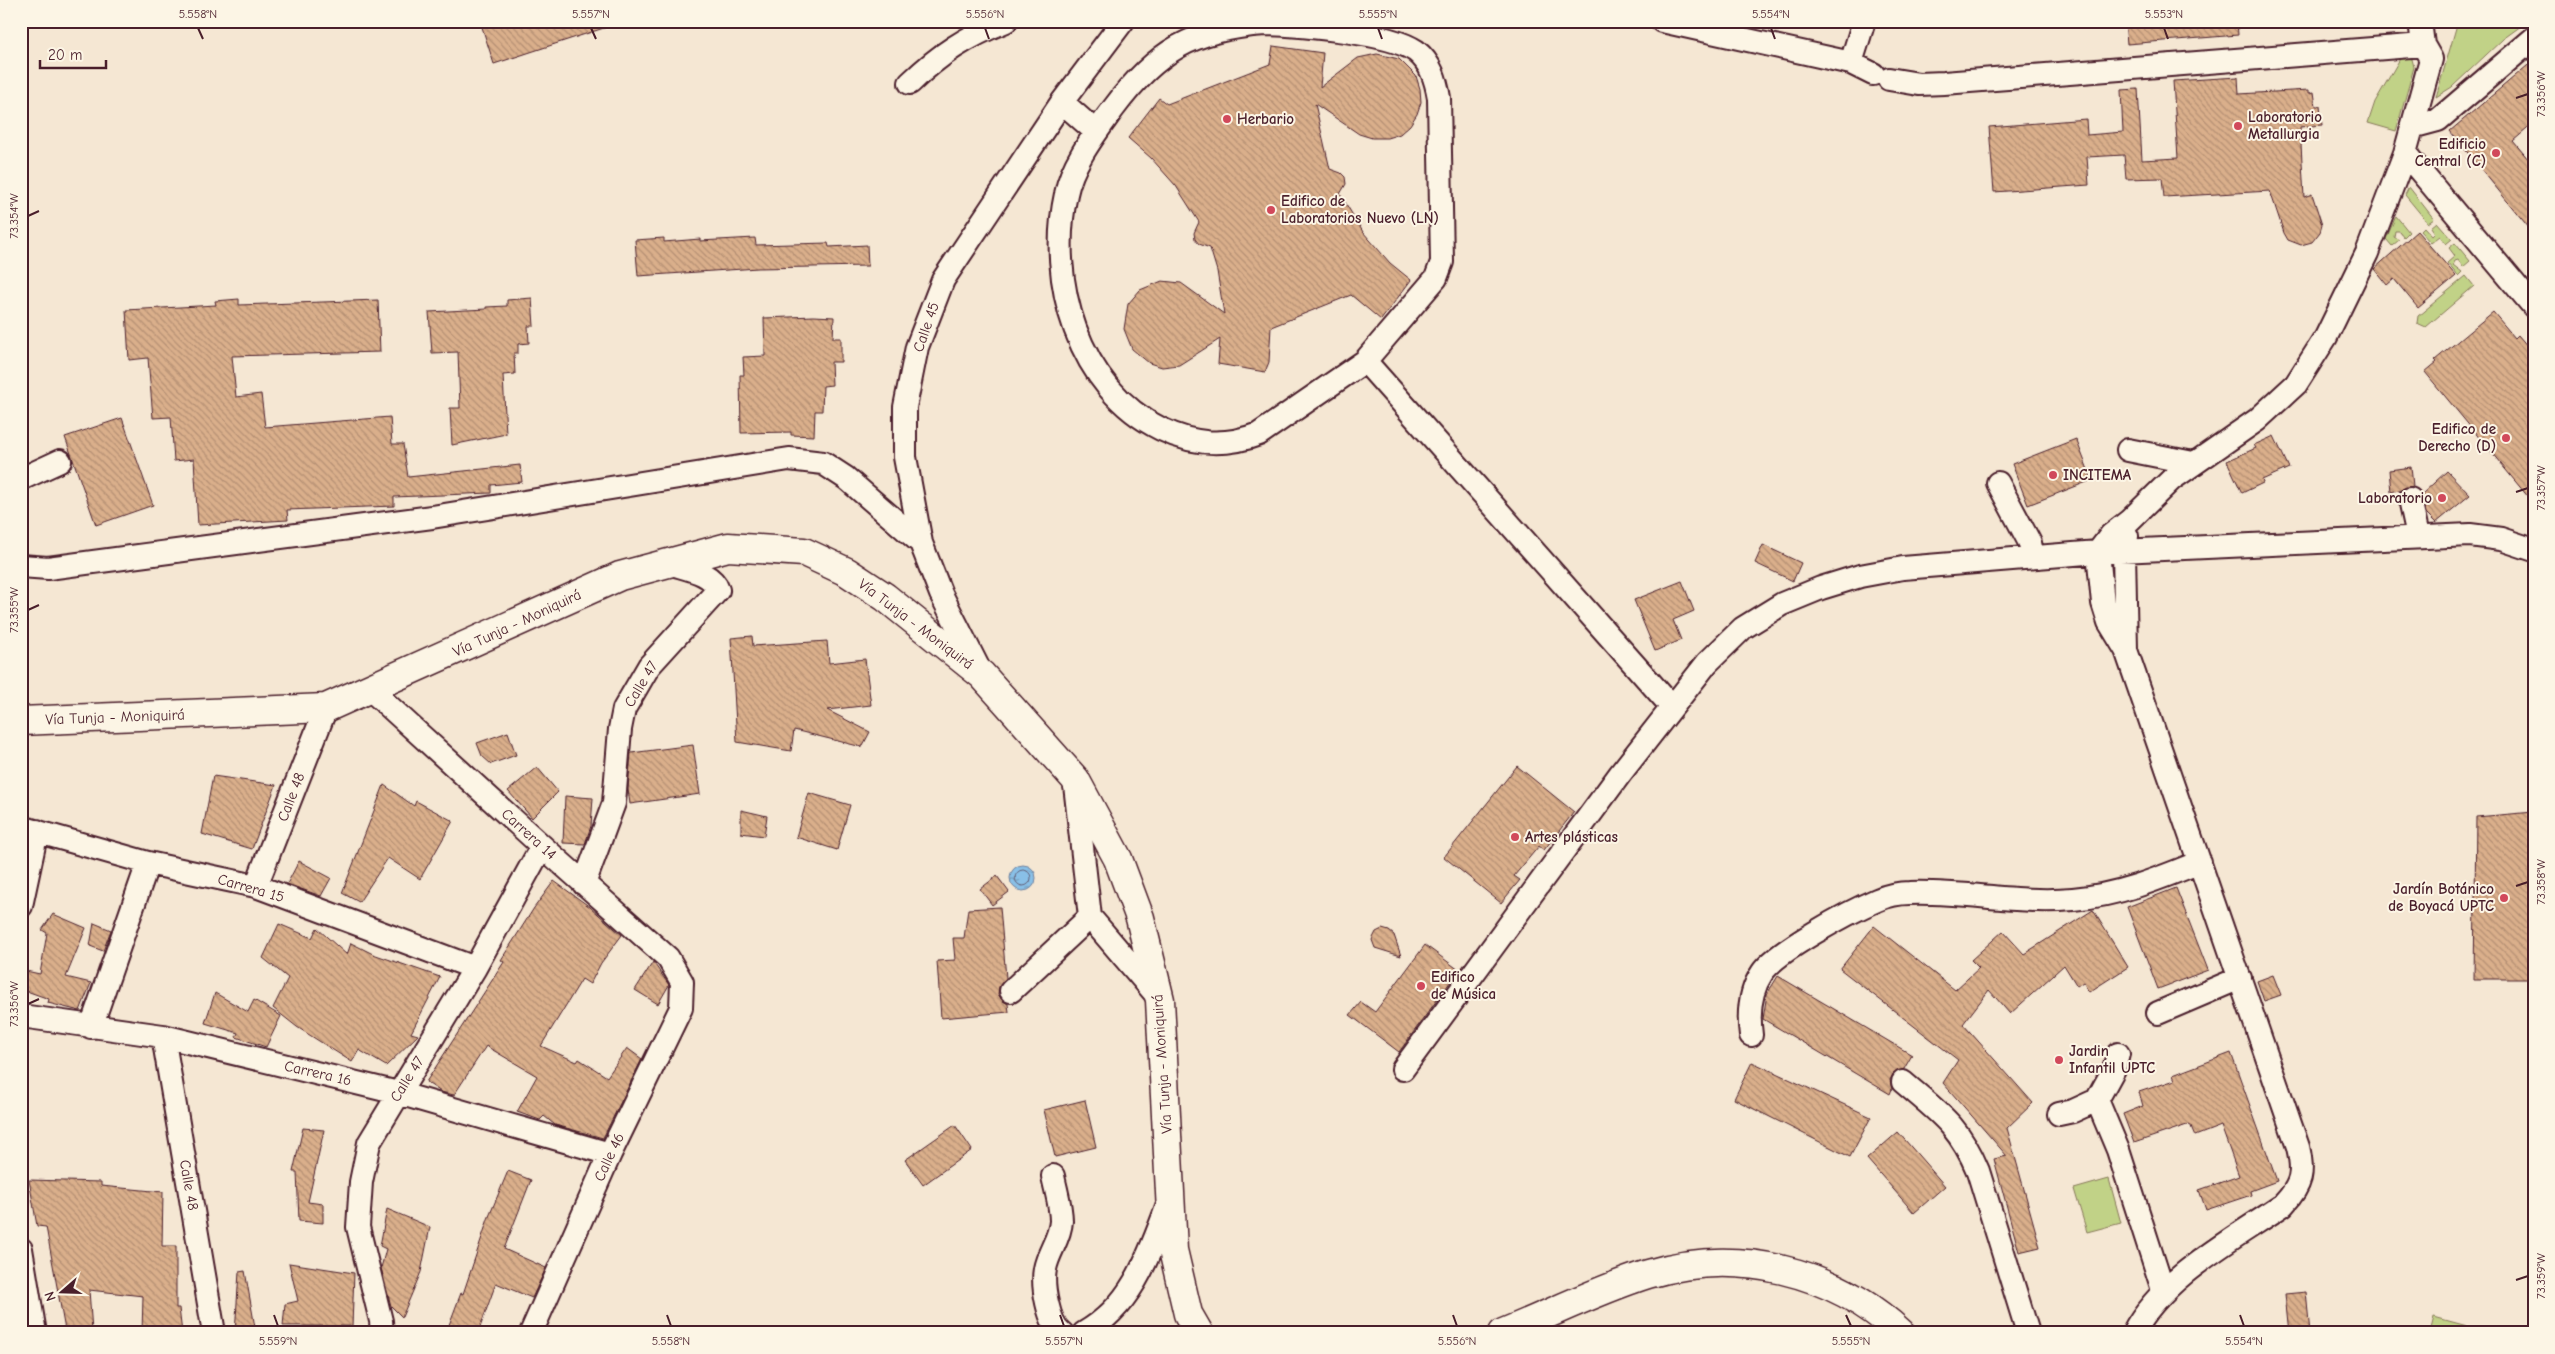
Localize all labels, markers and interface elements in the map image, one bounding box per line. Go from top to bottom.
text: 5.558°N [179,7,217,21]
text: 5.557°N [572,7,610,21]
text: 5.556°N [966,7,1004,21]
text: 5.555°N [1359,7,1397,21]
text: 5.554°N [1752,7,1790,21]
text: 5.553°N [2145,7,2183,21]
scale bar [40,38,106,70]
text: 20 m [48,46,82,64]
text: 73.356°W [2534,70,2548,117]
place label: Laboratorio Metallurgia [2248,108,2322,143]
place label: Herbario [1237,110,1294,128]
marker: Herbario [1221,113,1233,125]
marker: Laboratorio Metallurgia [2232,120,2244,132]
place label: Edificio Central (C) [2415,135,2486,170]
marker: Edificio Central (C) [2490,147,2502,159]
place label: Edifico de Laboratorios Nuevo (LN) [1281,192,1439,227]
text: 73.354°W [7,193,21,239]
marker: Edifico de Laboratorios Nuevo (LN) [1265,204,1277,216]
street label: Calle 45 [909,300,943,354]
place label: Edifico de Derecho (D) [2418,420,2496,455]
marker: Edifico de Derecho (D) [2500,432,2512,444]
text: 73.357°W [2534,465,2548,511]
place label: INCITEMA [2063,466,2132,484]
marker: INCITEMA [2047,469,2059,481]
place label: Laboratorio [2358,489,2432,507]
marker: Laboratorio [2436,492,2448,504]
street label: Vía Tunja - Moniquirá [855,575,977,673]
street label: Vía Tunja - Moniquirá [450,585,584,661]
text: 73.355°W [7,586,21,633]
street label: Calle 47 [620,658,662,710]
street label: Vía Tunja - Moniquirá [45,706,185,728]
street label: Calle 48 [273,770,309,824]
street label: Carrera 14 [498,805,560,863]
place label: Artes plásticas [1525,828,1618,846]
marker: Artes plásticas [1509,831,1521,843]
text: 73.358°W [2534,859,2548,905]
street label: Carrera 15 [216,870,286,906]
place label: Jardín Botánico de Boyacá UPTC [2388,880,2494,915]
marker: Jardín Botánico de Boyacá UPTC [2498,892,2510,904]
place label: Edifico de Música [1431,968,1496,1003]
text: 73.356°W [7,980,21,1027]
marker: Edifico de Música [1415,980,1427,992]
street label: Vía Tunja - Moniquirá [1148,994,1176,1134]
place label: Jardin Infantil UPTC [2069,1042,2155,1077]
street label: Calle 47 [386,1053,428,1105]
marker: Jardin Infantil UPTC [2053,1054,2065,1066]
street label: Carrera 16 [283,1057,353,1089]
street label: Calle 46 [590,1130,628,1184]
street label: Calle 48 [176,1158,202,1212]
text: 73.359°W [2534,1252,2548,1299]
north arrow [38,1266,88,1316]
text: N [41,1289,60,1303]
text: 5.559°N [259,1334,297,1348]
text: 5.558°N [652,1334,690,1348]
text: 5.557°N [1045,1334,1083,1348]
text: 5.556°N [1438,1334,1476,1348]
text: 5.555°N [1832,1334,1870,1348]
text: 5.554°N [2225,1334,2263,1348]

